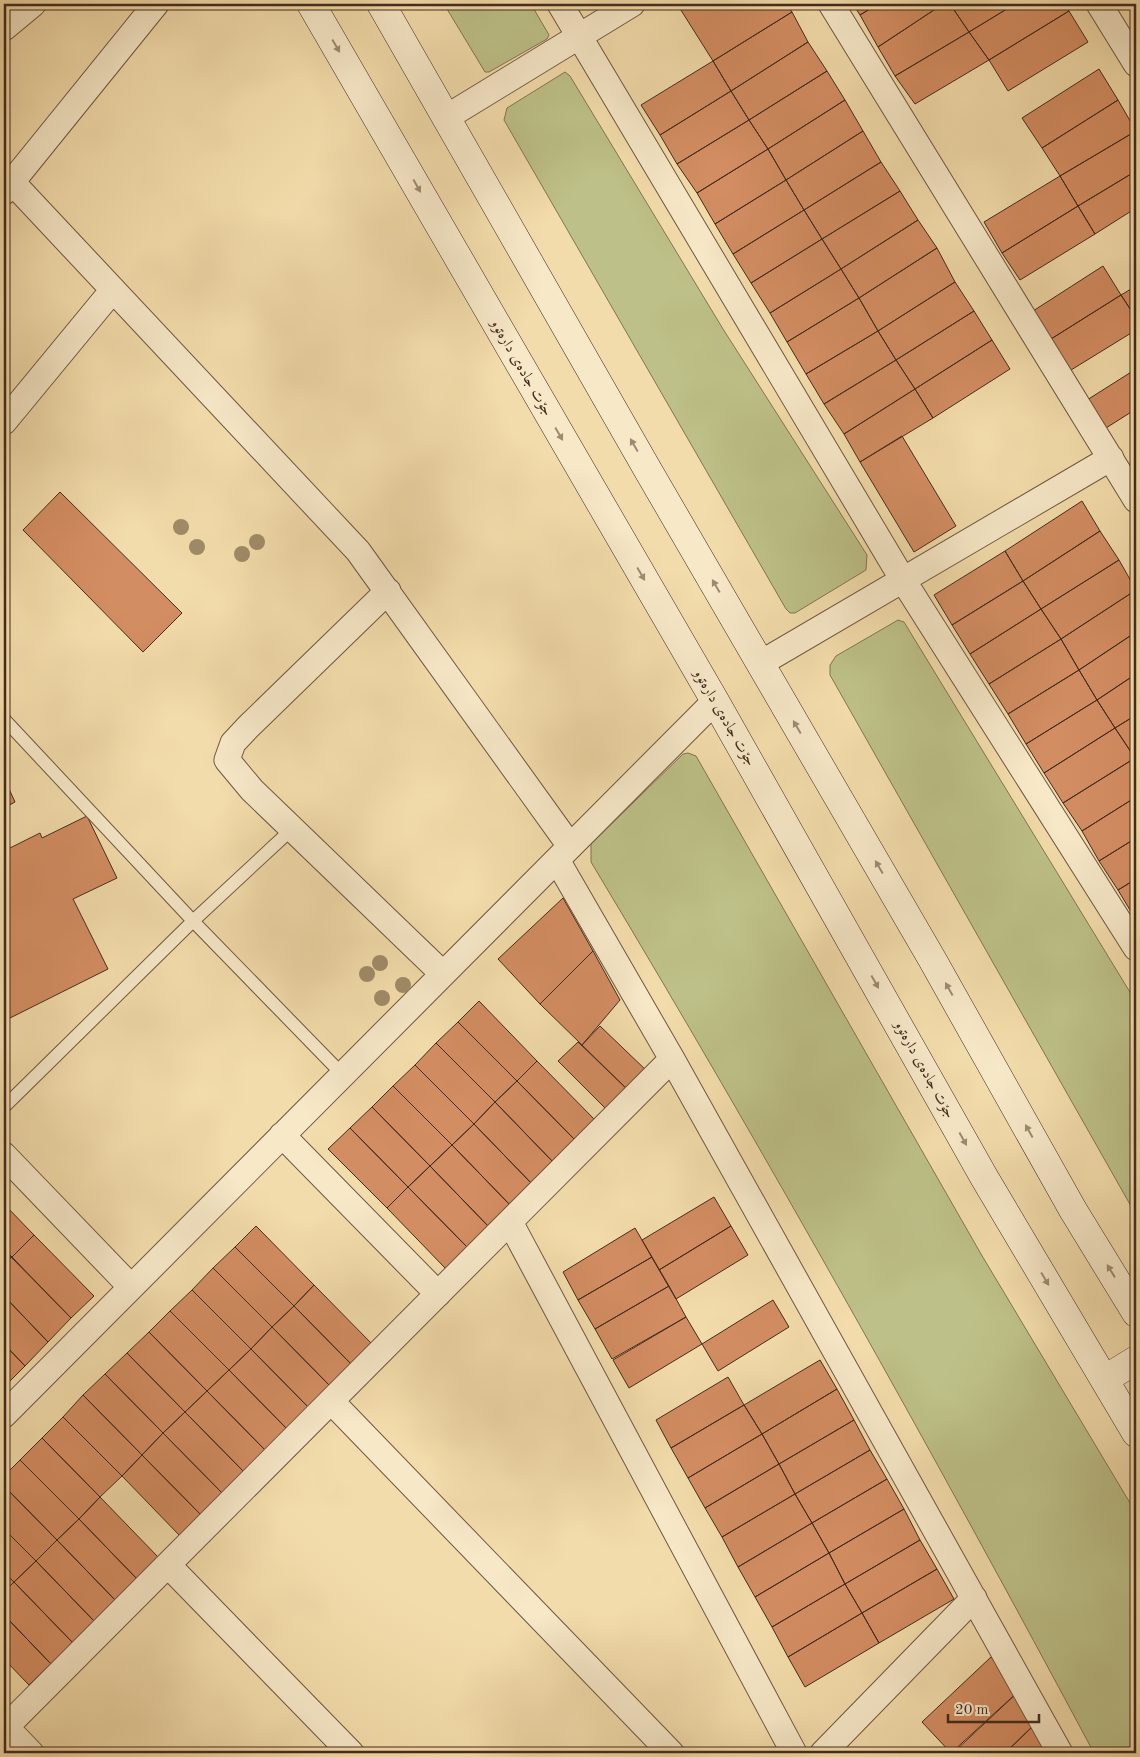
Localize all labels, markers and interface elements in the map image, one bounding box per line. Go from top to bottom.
one-way arrow [331,39,340,52]
one-way arrow [413,179,421,194]
street label: جۆت جادەی دارەتوو [486,315,555,419]
one-way arrow [554,427,563,440]
one-way arrow [629,439,638,452]
one-way arrow [636,567,645,580]
one-way arrow [711,579,720,592]
street label: جۆت جادەی دارەتوو [689,665,758,769]
one-way arrow [792,720,801,733]
one-way arrow [874,860,883,874]
one-way arrow [870,976,879,989]
one-way arrow [945,982,953,997]
street label: جۆت جادەی دارەتوو [890,1017,957,1121]
one-way arrow [1024,1124,1033,1137]
one-way arrow [959,1132,967,1147]
one-way arrow [1106,1265,1115,1278]
one-way arrow [1041,1273,1050,1286]
scale bar [948,1692,1039,1724]
text: 20 m [955,1703,989,1718]

